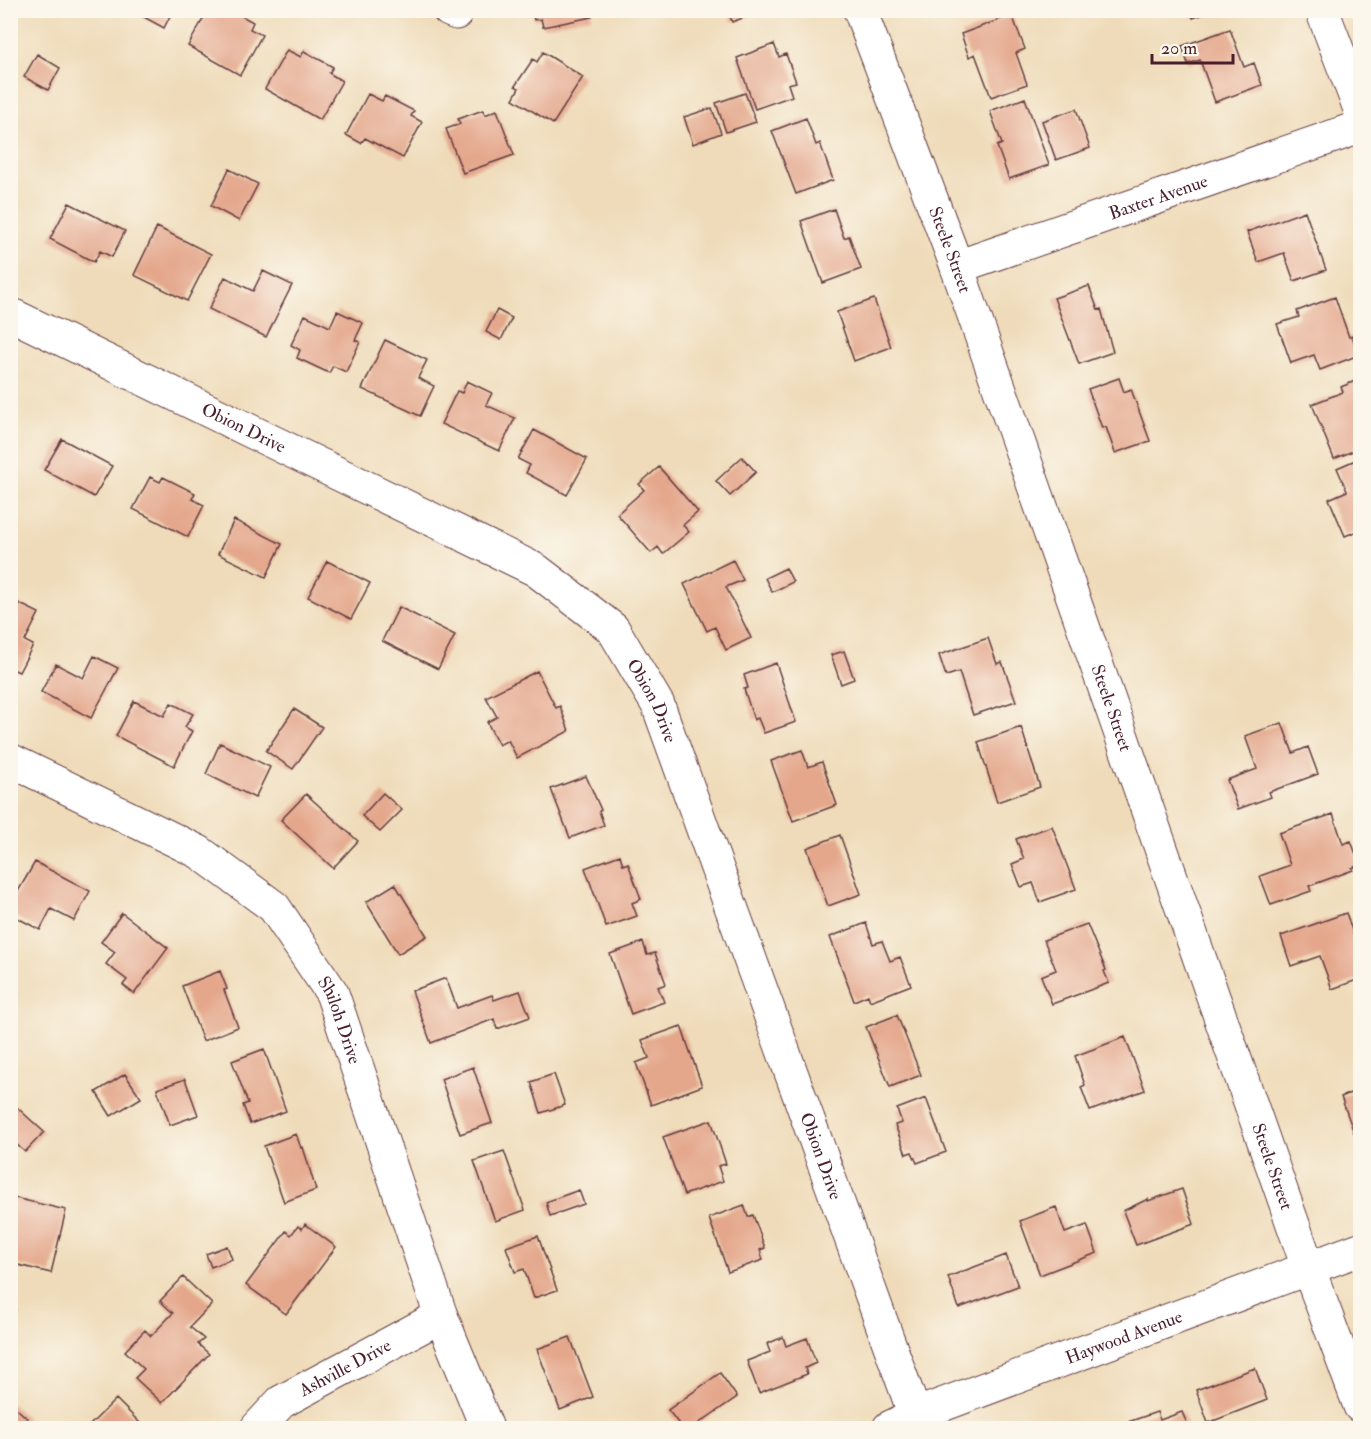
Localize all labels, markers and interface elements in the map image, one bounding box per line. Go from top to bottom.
scale bar [1152,27,1233,65]
text: 20 m [1161,37,1197,60]
street label: Baxter Avenue [1106,169,1211,225]
street label: Steele Street [924,203,977,296]
street label: Obion Drive [198,397,290,458]
street label: Obion Drive [622,654,682,746]
street label: Steele Street [1086,662,1138,754]
street label: Shiloh Drive [312,972,367,1067]
street label: Obion Drive [795,1109,848,1203]
street label: Steele Street [1247,1120,1299,1213]
street label: Haywood Avenue [1062,1305,1186,1369]
street label: Ashville Drive [294,1333,395,1402]

